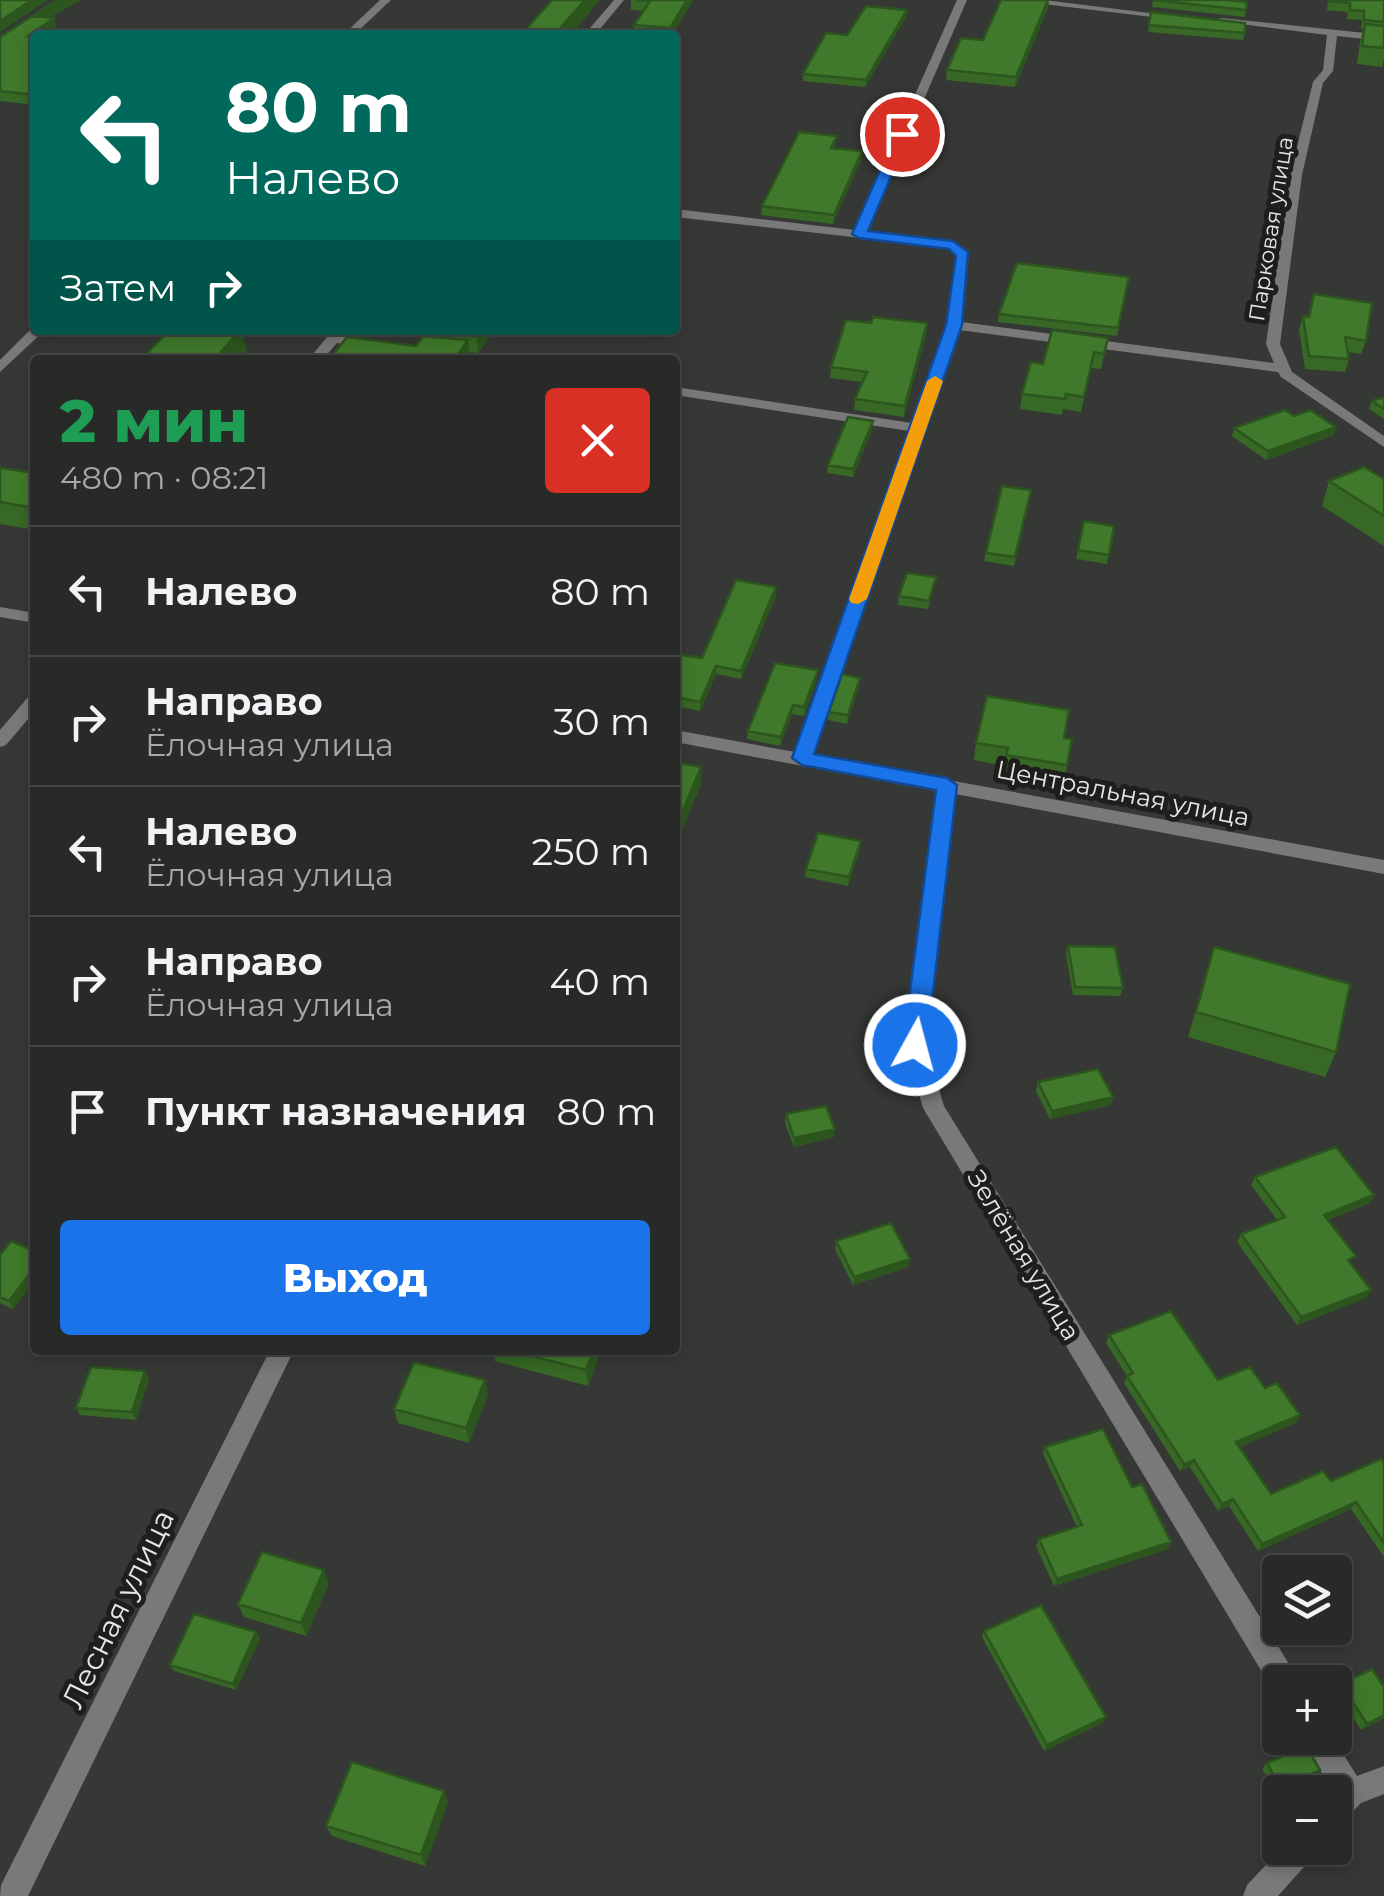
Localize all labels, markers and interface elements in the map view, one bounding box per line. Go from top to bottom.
text: 80 m [225,64,412,150]
icon: left [60,70,190,200]
pin [860,92,945,177]
icon: arrive [875,107,930,162]
street label: Парковая улица [1243,135,1299,323]
text: Налево [225,150,400,205]
icon: right [196,260,251,315]
text: Затем [60,264,176,311]
text: 2 мин [60,384,248,457]
button: close [545,388,650,493]
text: 480 m · 08:21 [60,458,268,497]
icon: left [60,564,115,619]
text: Налево [145,568,297,615]
text: 80 m [550,568,650,615]
text: Направо [145,678,323,725]
icon: right [60,694,115,749]
text: 30 m [553,698,650,745]
text: Ёлочная улица [145,725,394,764]
street label: Центральная улица [994,754,1252,832]
text: Налево [145,808,297,855]
icon: left [60,824,115,879]
text: 250 m [531,828,650,875]
text: Ёлочная улица [145,855,394,894]
text: Направо [145,938,323,985]
icon: right [60,954,115,1009]
text: 40 m [549,958,650,1005]
text: Ёлочная улица [145,985,394,1024]
position arrow [863,993,967,1097]
icon: arrive [60,1084,115,1139]
text: Пункт назначения [145,1088,527,1135]
text: 80 m [557,1088,656,1135]
street label: Зелёная улица [961,1164,1087,1346]
button: Выход [60,1220,650,1335]
street label: Лесная улица [54,1504,182,1714]
map controls [1262,1555,1352,1865]
button: layers [1262,1555,1352,1645]
button: + [1262,1665,1352,1755]
button: − [1262,1775,1352,1865]

